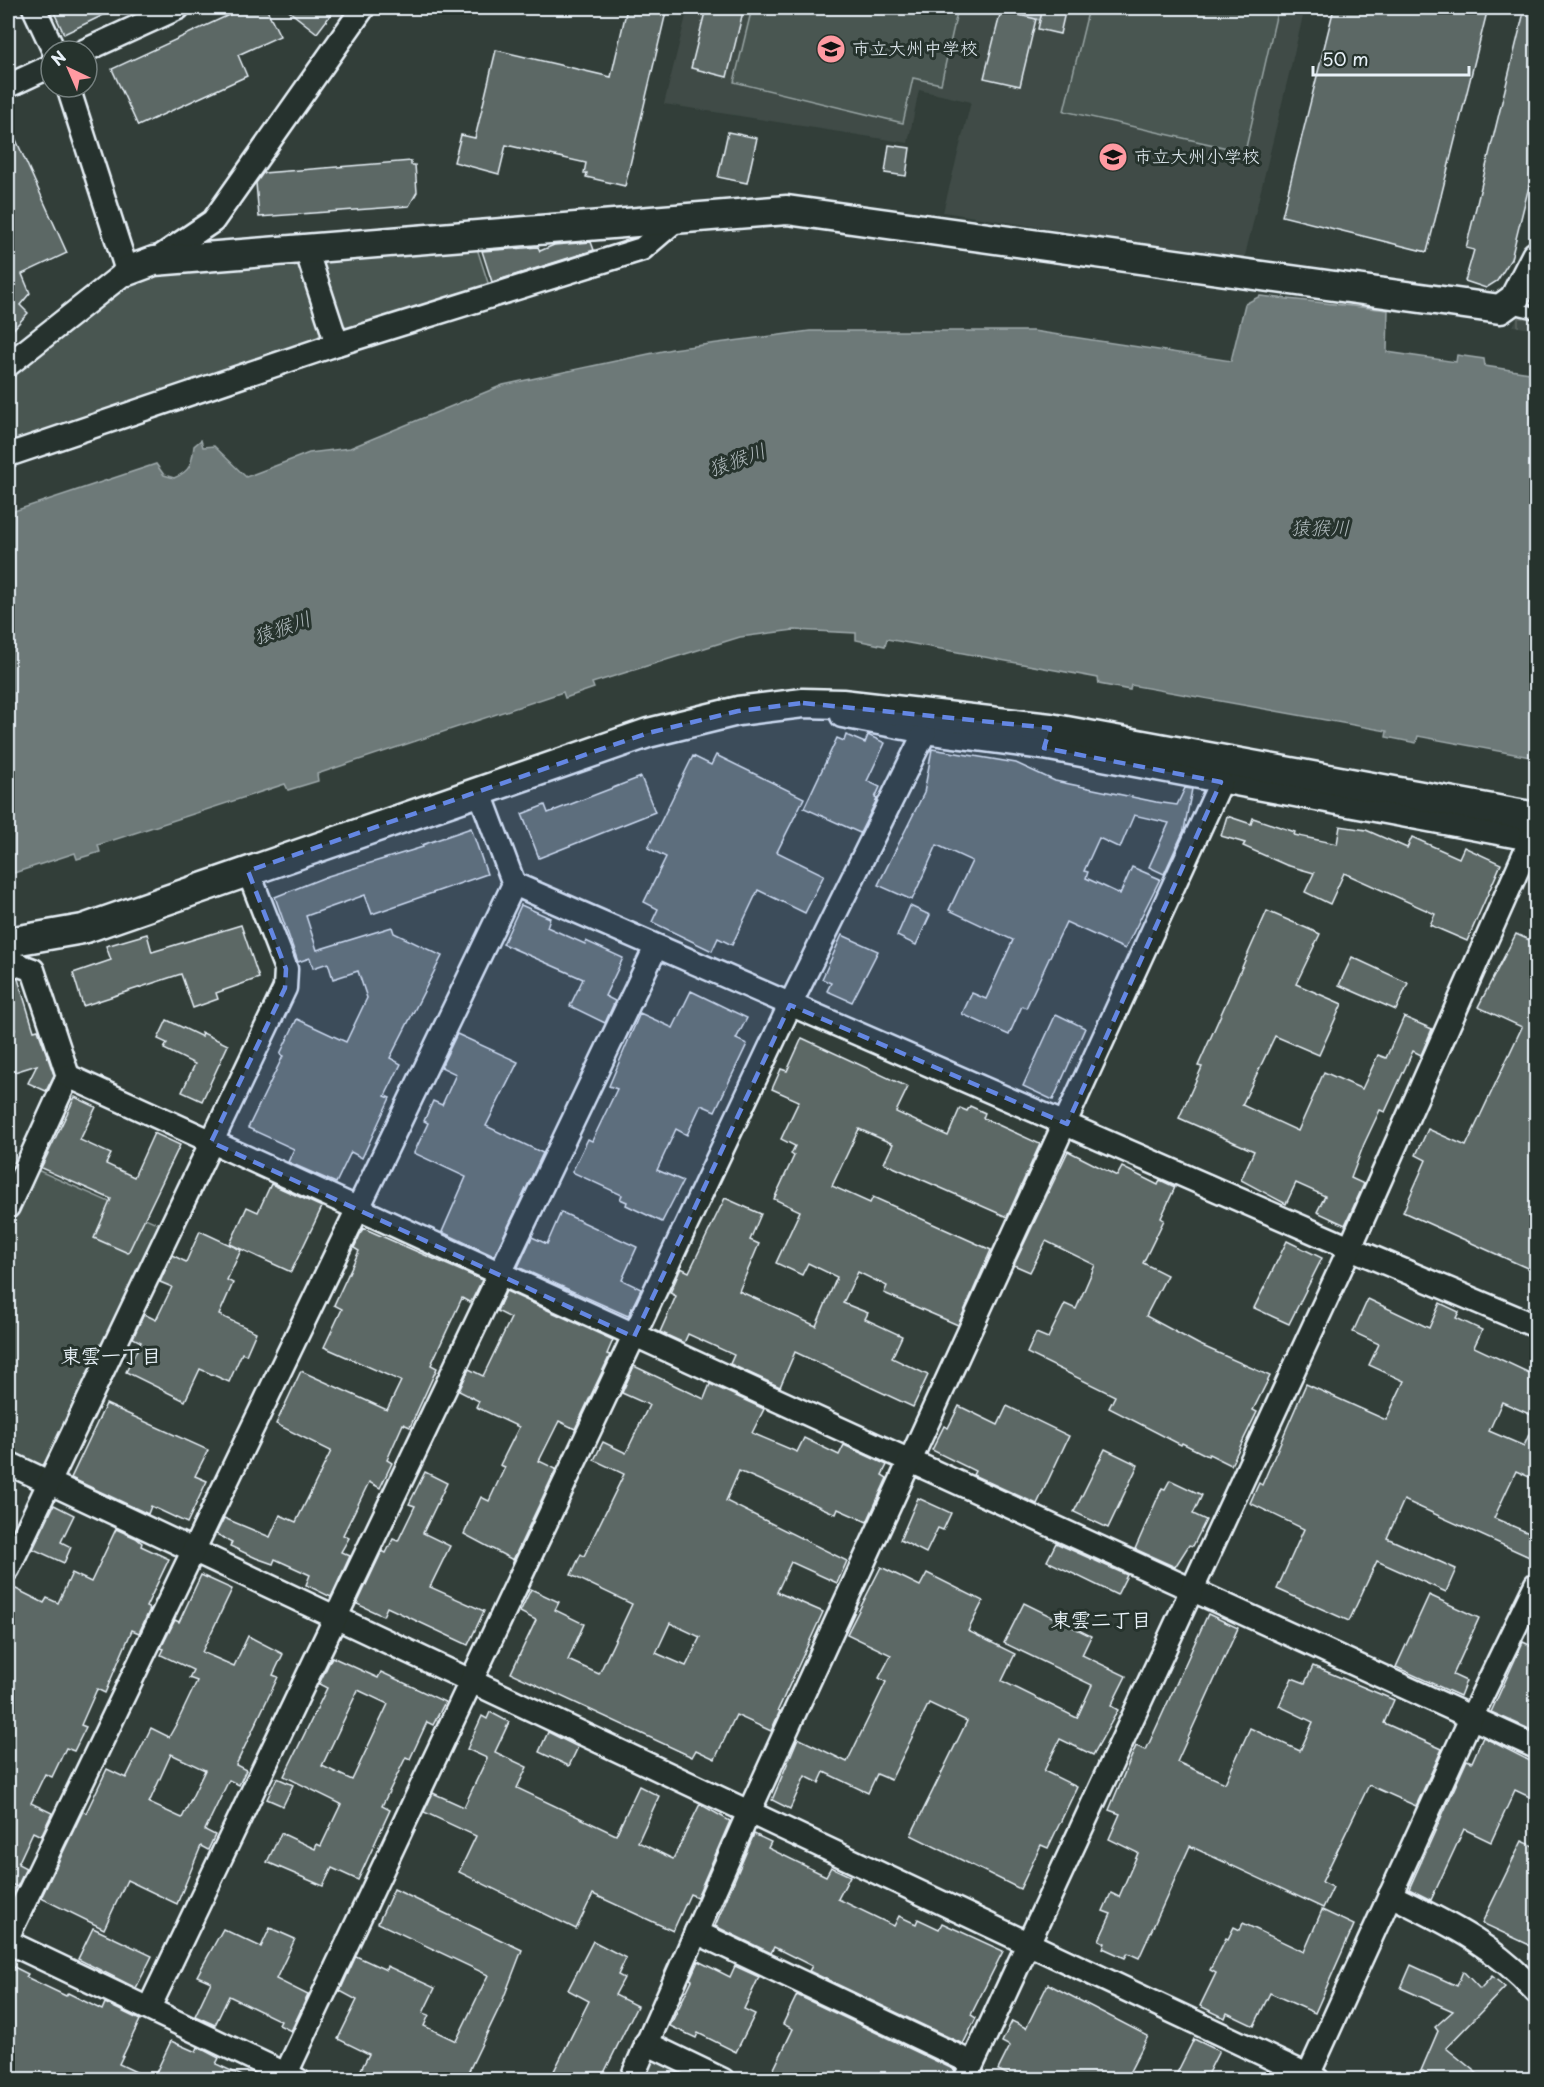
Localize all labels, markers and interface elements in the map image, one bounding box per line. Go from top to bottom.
school or university icon: 市立大州中学校 [815,33,847,65]
place label: 市立大州中学校 [852,34,978,61]
north arrow [39,39,99,99]
scale bar [1313,39,1469,77]
text: N [45,44,71,71]
text: 50 m [1322,45,1369,72]
school or university icon: 市立大州小学校 [1097,141,1129,173]
place label: 市立大州小学校 [1134,142,1260,169]
water label: 猿猴川 [703,435,770,483]
water label: 猿猴川 [1290,512,1350,542]
water label: 猿猴川 [248,603,315,651]
district label: 東雲一丁目 [61,1340,161,1370]
district label: 東雲二丁目 [1051,1604,1151,1634]

